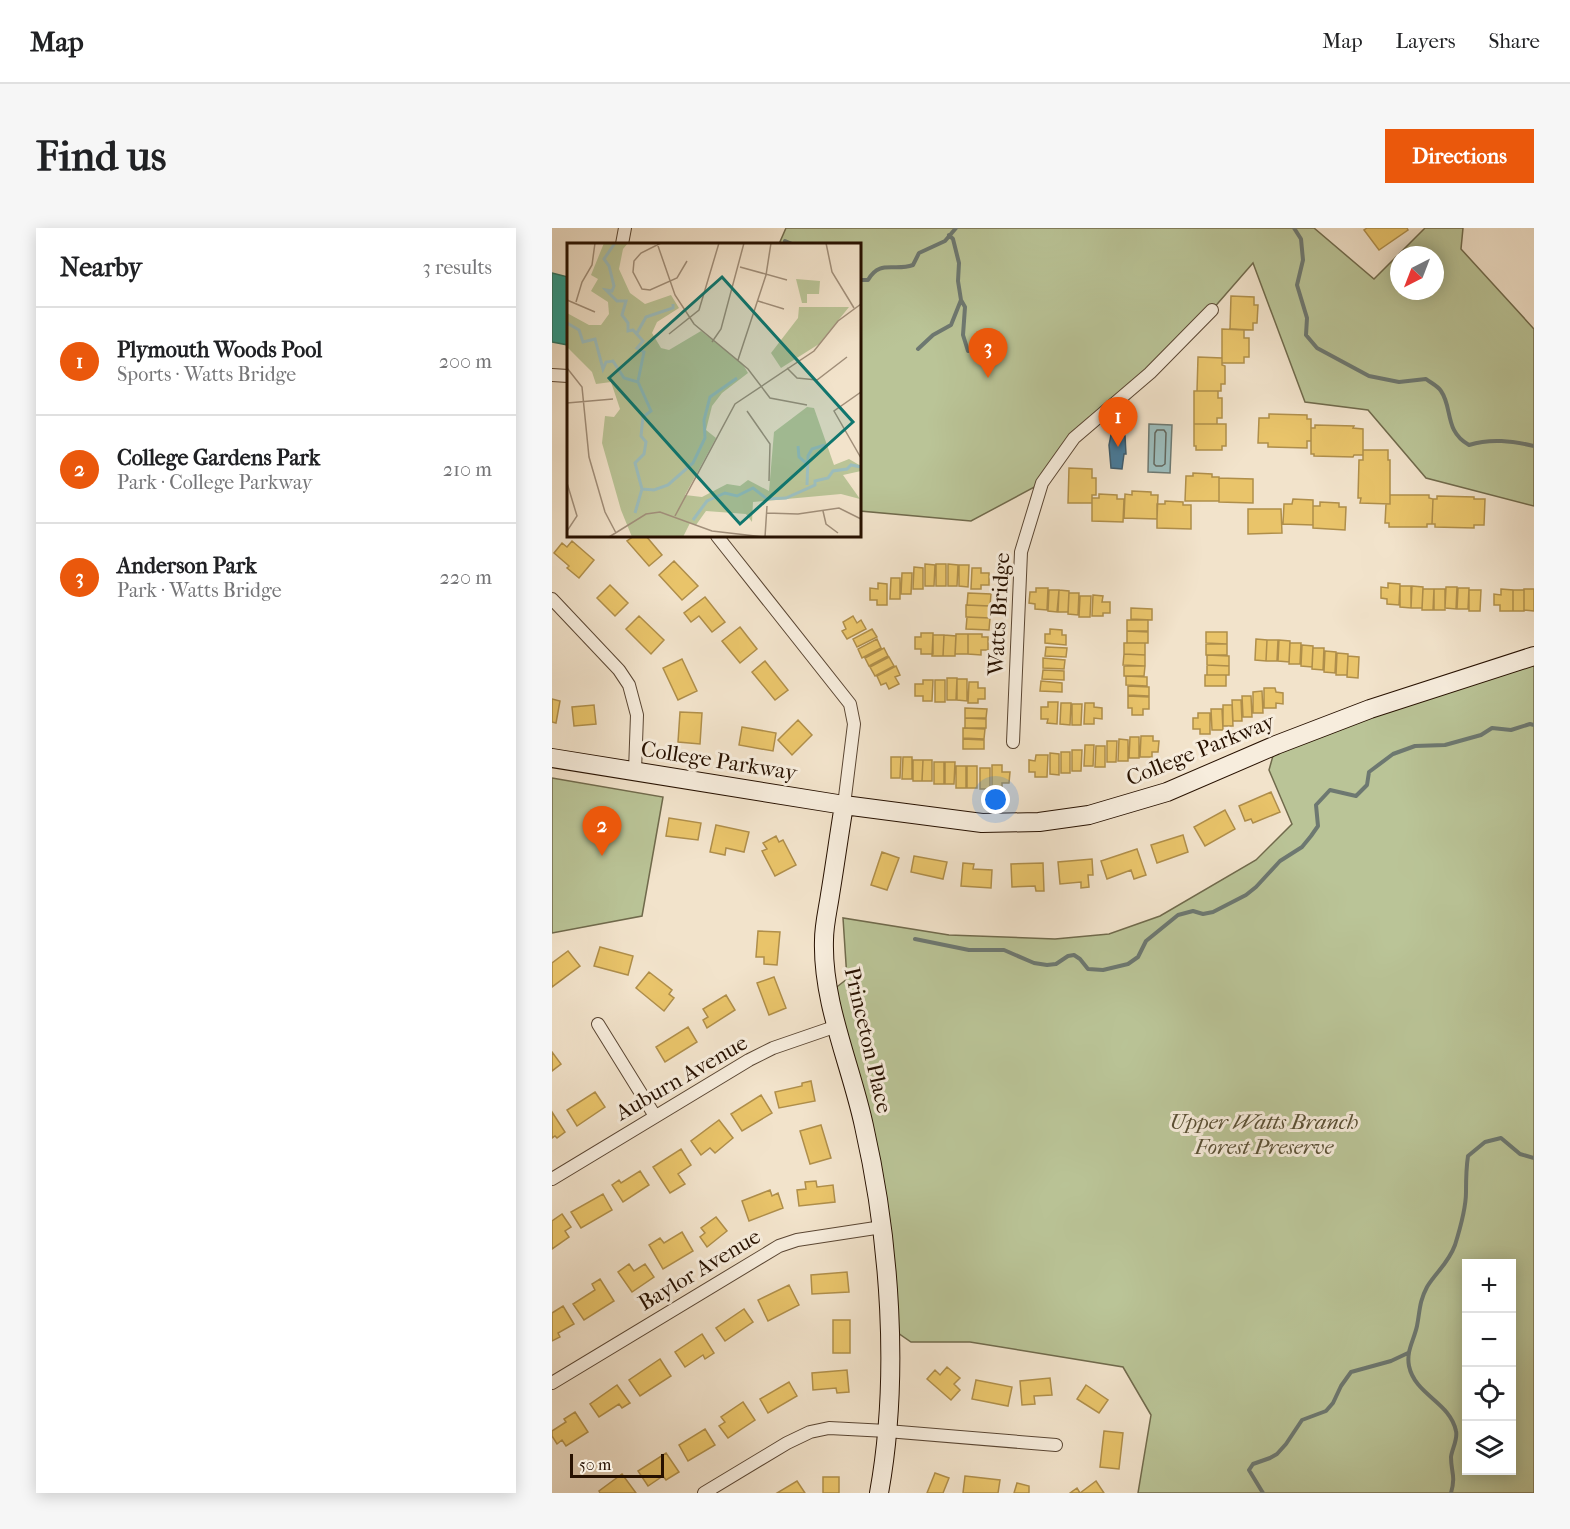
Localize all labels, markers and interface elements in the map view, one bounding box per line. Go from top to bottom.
text: Map [30,25,84,58]
text: Map [1322,29,1363,53]
text: Layers [1396,29,1455,53]
text: Share [1488,29,1540,53]
button: Directions [1385,129,1534,183]
text: Find us [36,132,166,181]
inset map [567,243,861,537]
north arrow [1390,246,1444,300]
text: Nearby [60,252,142,283]
text: 3 results [423,256,492,279]
pin: 3 [968,328,1008,378]
text: Plymouth Woods Pool [117,337,322,363]
text: 1 [76,350,83,373]
text: 200 m [439,350,492,373]
text: Sports · Watts Bridge [117,363,296,386]
pin: 1 [1098,398,1138,447]
text: College Gardens Park [117,445,320,471]
text: 2 [74,458,85,481]
text: 210 m [443,458,492,481]
text: Park · College Parkway [117,471,313,494]
street label: Watts Bridge [983,552,1015,677]
text: Anderson Park [117,553,257,579]
text: 3 [75,566,84,589]
text: 220 m [439,566,492,589]
text: Park · Watts Bridge [117,579,282,602]
street label: College Parkway [1123,708,1279,791]
street label: College Parkway [639,736,800,786]
your location [981,785,1010,814]
pin: 2 [583,806,622,856]
street label: Princeton Place [839,965,897,1116]
street label: Auburn Avenue [610,1030,752,1127]
park label: Upper Watts Branch Forest Preserve [1170,1109,1358,1160]
street label: Baylor Avenue [634,1223,765,1316]
map controls [1462,1259,1516,1475]
button: + [1462,1259,1516,1313]
button: − [1462,1313,1516,1367]
button: locate [1462,1367,1516,1421]
button: layers [1462,1421,1516,1475]
scale bar [570,1451,664,1478]
text: 50 m [579,1455,611,1474]

